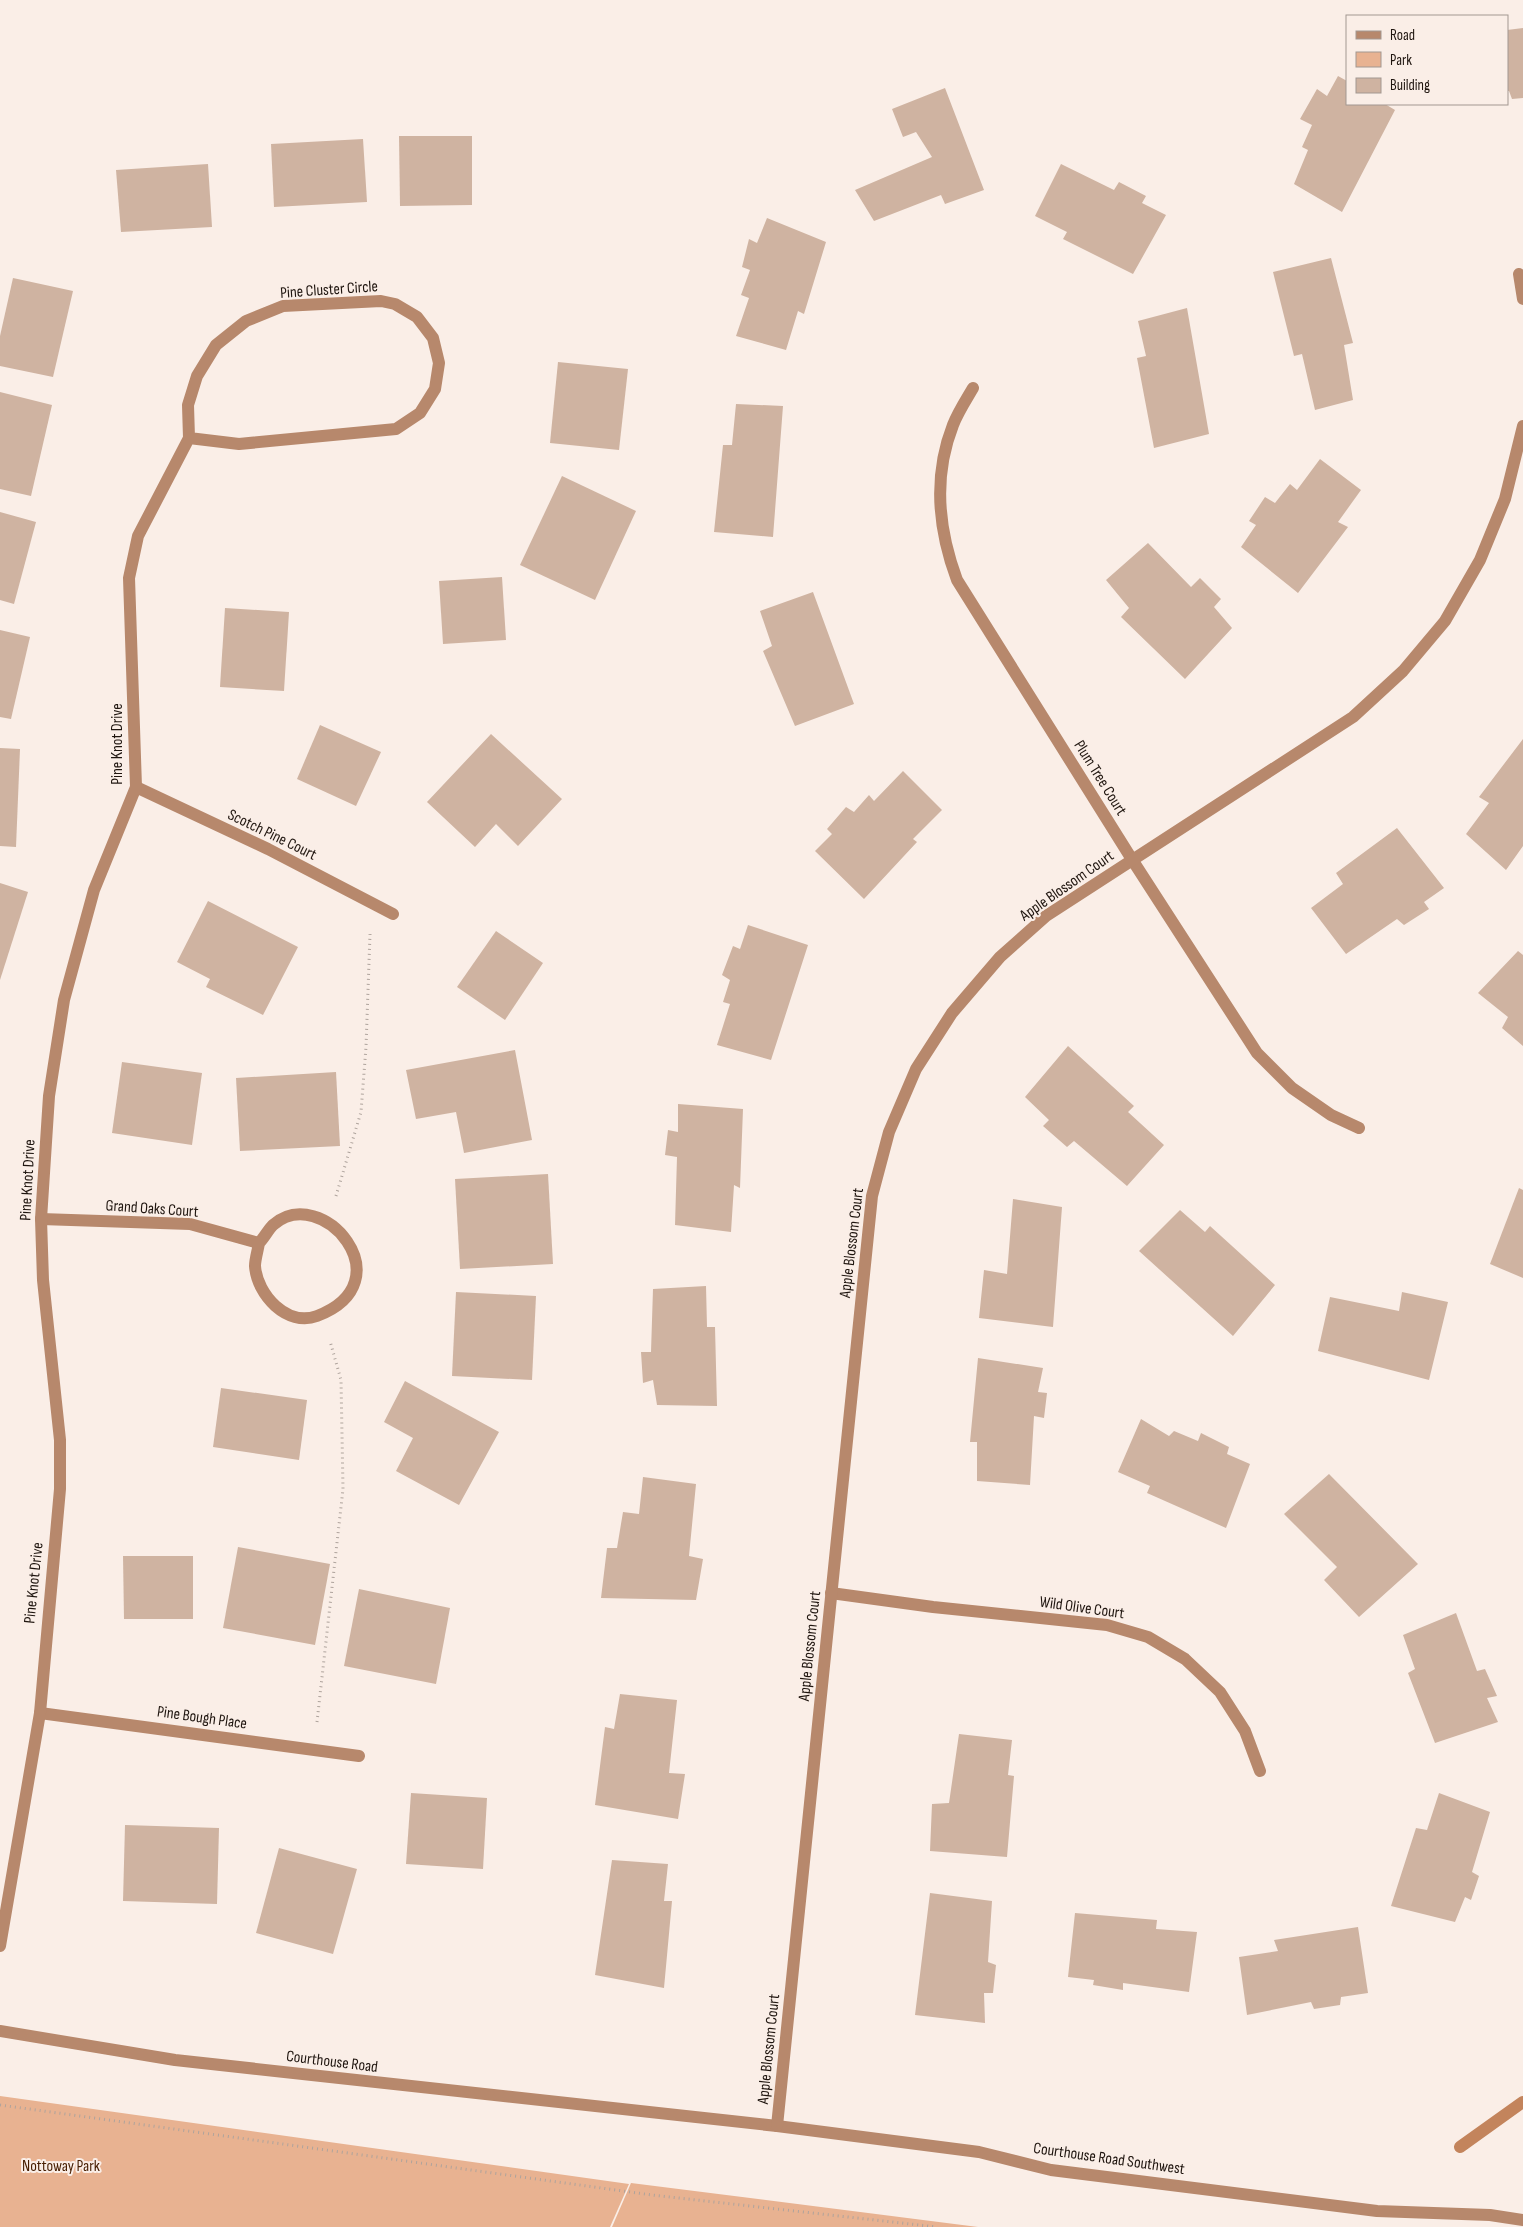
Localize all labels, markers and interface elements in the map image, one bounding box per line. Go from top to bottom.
legend [1346,15,1508,105]
text: Road [1390,26,1415,45]
text: Park [1390,51,1412,70]
text: Building [1390,76,1430,95]
street label: Pine Cluster Circle [279,277,379,303]
street label: Pine Knot Drive [108,703,127,785]
street label: Plum Tree Court [1069,737,1131,819]
street label: Scotch Pine Court [224,805,320,865]
street label: Apple Blossom Court [1015,846,1118,926]
street label: Pine Knot Drive [16,1139,40,1221]
street label: Apple Blossom Court [836,1187,868,1300]
street label: Grand Oaks Court [105,1196,199,1222]
street label: Pine Knot Drive [20,1541,48,1625]
street label: Apple Blossom Court [795,1590,825,1703]
street label: Wild Olive Court [1038,1593,1126,1623]
street label: Pine Bough Place [156,1702,248,1734]
street label: Apple Blossom Court [754,1993,784,2106]
street label: Courthouse Road [285,2047,379,2077]
street label: Courthouse Road Southwest [1032,2139,1186,2179]
park label: Nottoway Park [22,2157,100,2176]

